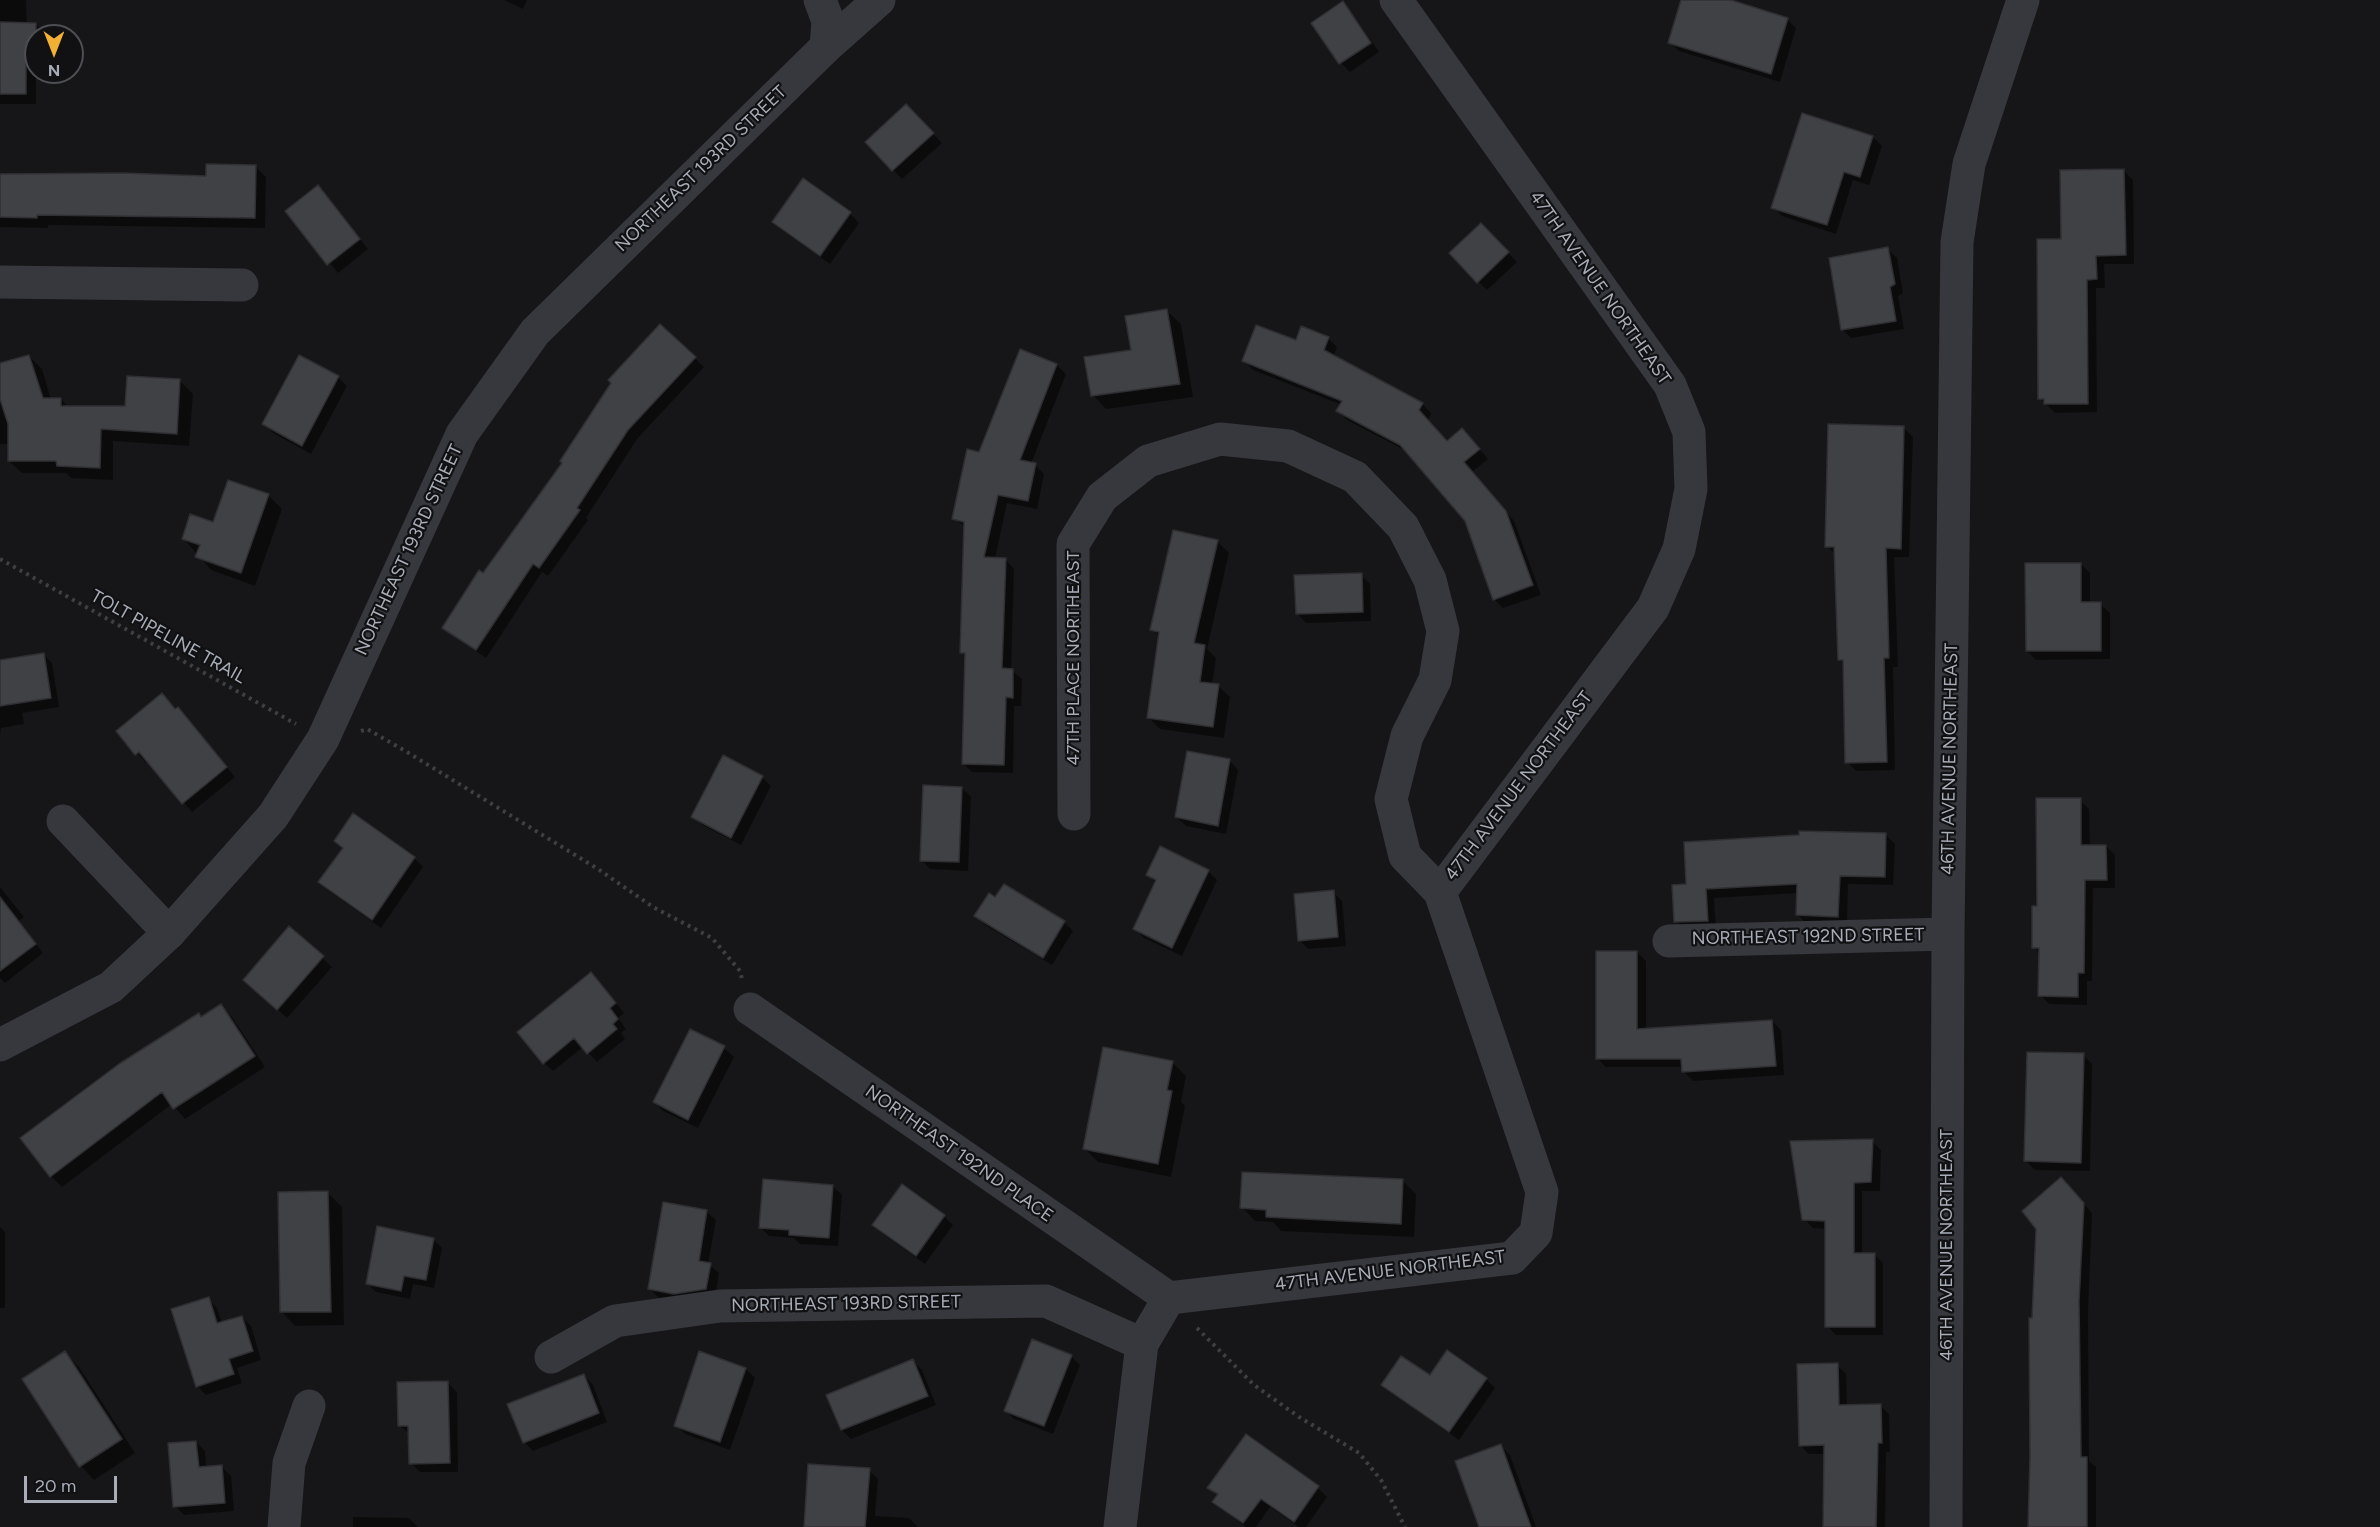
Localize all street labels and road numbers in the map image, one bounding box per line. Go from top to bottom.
street label: NORTHEAST 193RD STREET [611,81,791,257]
street label: 47TH AVENUE NORTHEAST [1525,187,1675,389]
street label: NORTHEAST 193RD STREET [351,441,467,659]
street label: 47TH PLACE NORTHEAST [1063,551,1085,765]
street label: TOLT PIPELINE TRAIL [87,585,249,689]
street label: 46TH AVENUE NORTHEAST [1937,643,1963,875]
street label: 47TH AVENUE NORTHEAST [1441,687,1597,885]
street label: NORTHEAST 192ND STREET [1691,924,1925,950]
street label: NORTHEAST 192ND PLACE [861,1081,1057,1227]
street label: 46TH AVENUE NORTHEAST [1936,1129,1958,1361]
street label: 47TH AVENUE NORTHEAST [1274,1246,1506,1296]
street label: NORTHEAST 193RD STREET [731,1291,961,1317]

